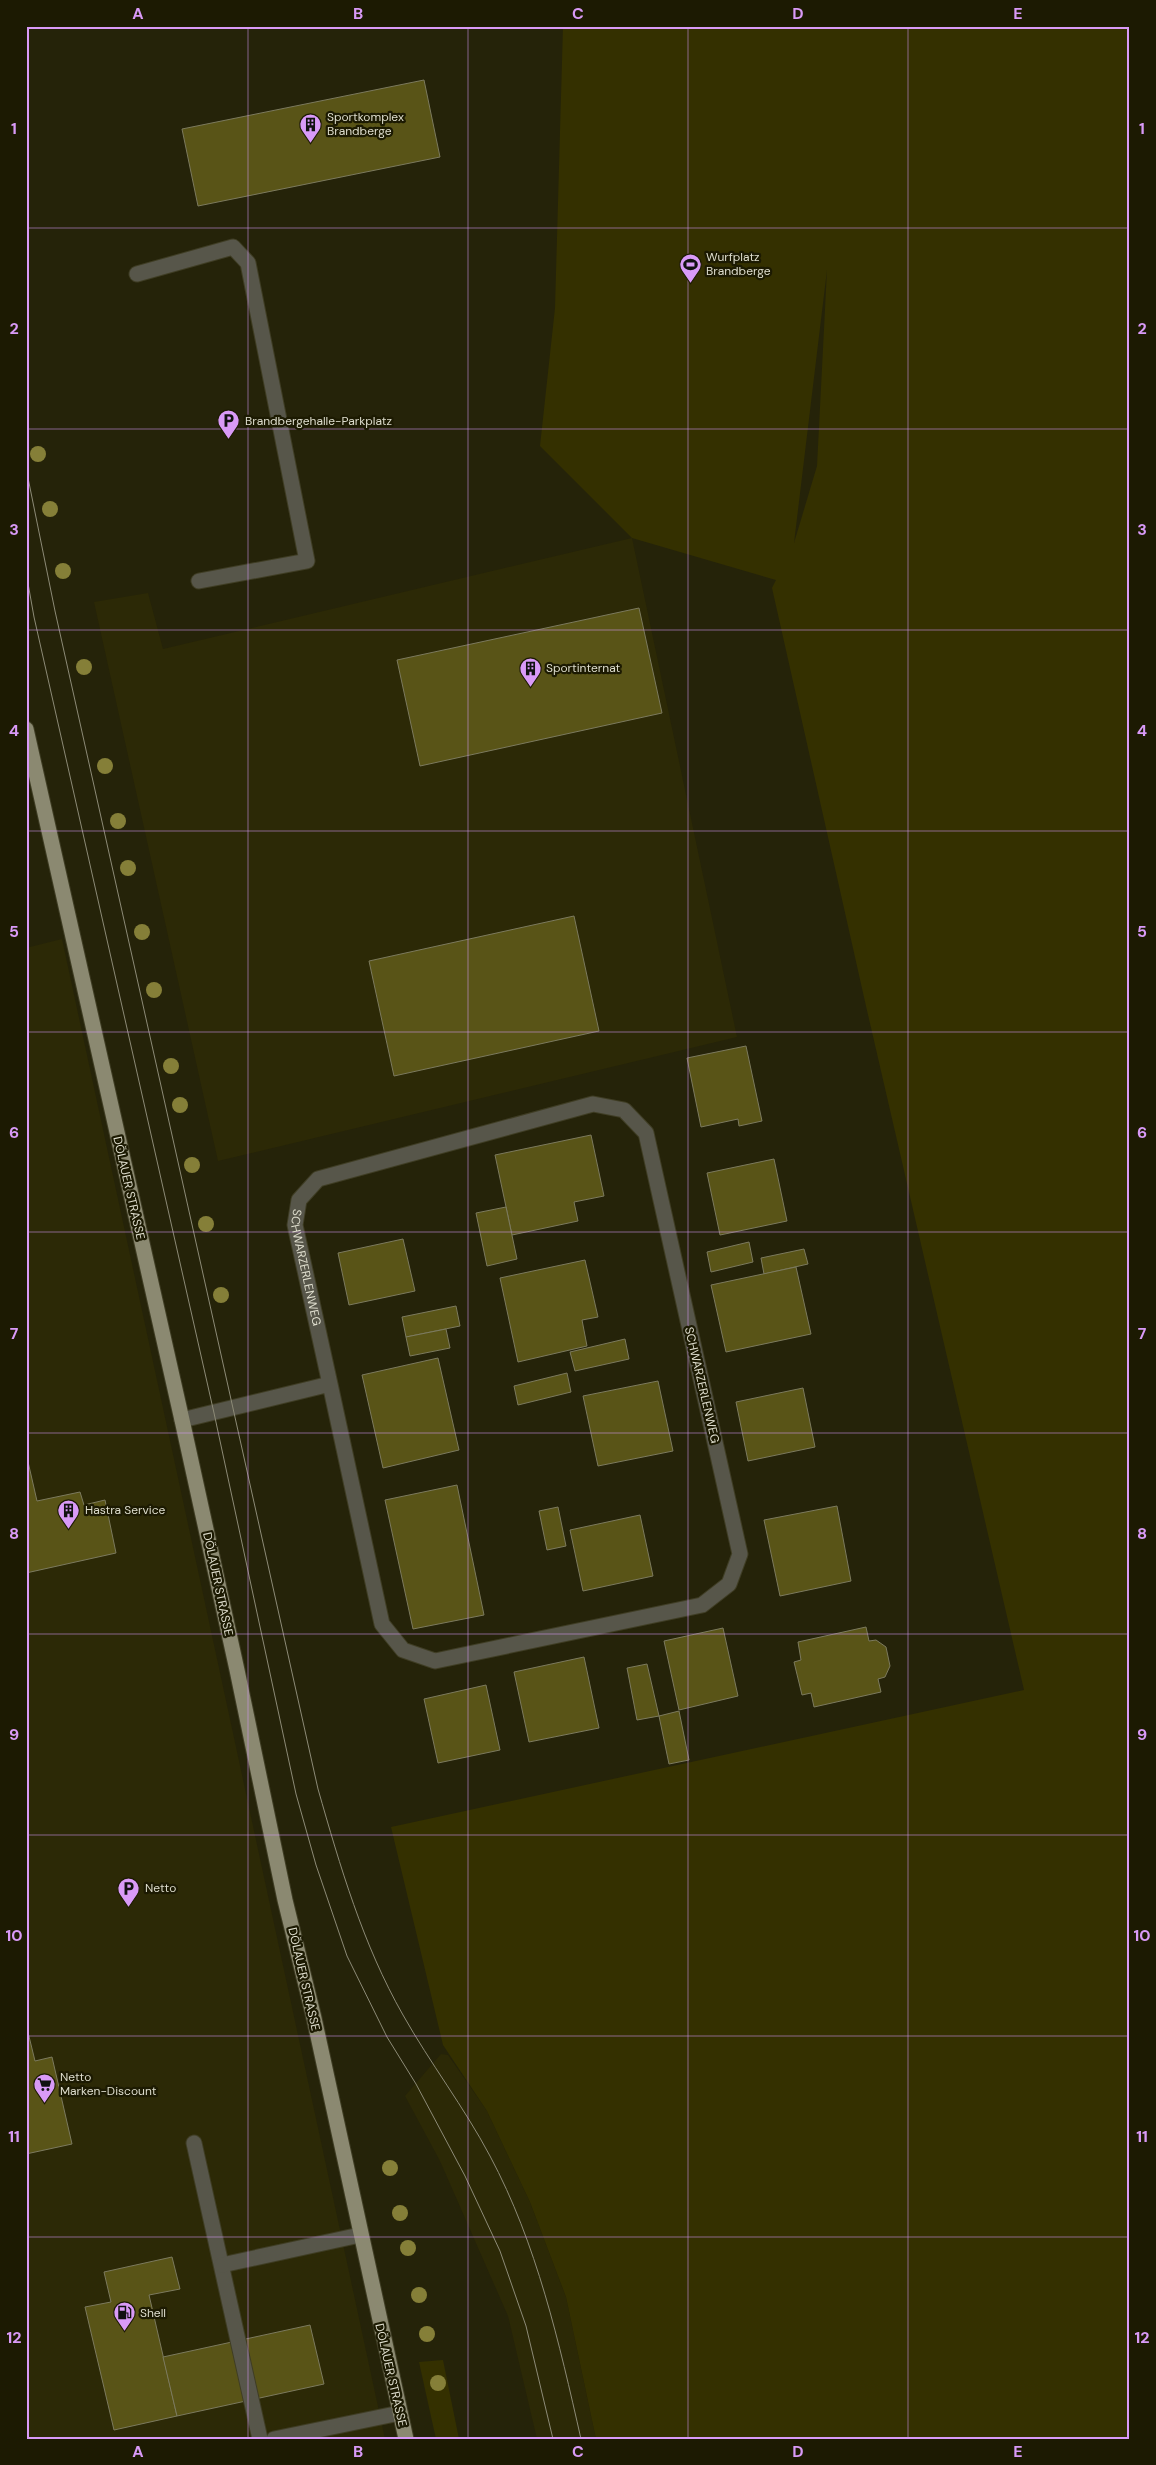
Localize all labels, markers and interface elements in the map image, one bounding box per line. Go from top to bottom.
text: A [132,3,144,24]
text: B [353,3,363,24]
text: C [572,3,584,24]
text: D [792,3,804,24]
text: E [1013,3,1023,24]
place label: Sportkomplex Brandberge [327,109,404,139]
building icon: Sportkomplex Brandberge [299,112,323,143]
text: 1 [11,118,17,139]
text: 1 [1139,118,1145,139]
place label: Wurfplatz Brandberge [706,249,771,279]
sports icon: Wurfplatz Brandberge [678,252,702,283]
text: 2 [9,318,19,339]
text: 2 [1137,318,1147,339]
parking icon: Brandbergehalle-Parkplatz [217,409,241,440]
place label: Brandbergehalle-Parkplatz [245,413,392,429]
text: 3 [9,519,19,540]
text: 3 [1137,519,1147,540]
building icon: Sportinternat [518,656,542,687]
place label: Sportinternat [546,660,621,676]
text: 4 [9,720,19,741]
text: 4 [1137,720,1147,741]
text: 5 [9,921,19,942]
text: 5 [1137,921,1147,942]
text: 6 [9,1122,19,1143]
text: 6 [1137,1122,1147,1143]
street label: DÖLAUER STRASSE [109,1135,149,1242]
street label: SCHWARZERLENWEG [287,1208,325,1327]
text: 7 [10,1323,19,1344]
text: 7 [1138,1323,1147,1344]
street label: SCHWARZERLENWEG [681,1325,723,1445]
building icon: Hastra Service [57,1498,81,1529]
place label: Hastra Service [85,1502,166,1518]
text: 8 [9,1523,19,1544]
text: 8 [1137,1523,1147,1544]
street label: DÖLAUER STRASSE [199,1531,237,1638]
text: 9 [9,1724,19,1745]
text: 9 [1137,1724,1147,1745]
parking icon: Netto [117,1876,141,1907]
place label: Netto [145,1880,176,1896]
text: 10 [5,1925,23,1946]
text: 10 [1133,1925,1151,1946]
street label: DÖLAUER STRASSE [284,1926,324,2033]
place label: Netto Marken-Discount [60,2069,157,2099]
supermarket icon: Netto Marken-Discount [32,2072,56,2103]
text: 11 [8,2126,20,2147]
text: 11 [1136,2126,1148,2147]
fuel station icon: Shell [112,2301,136,2332]
place label: Shell [140,2305,166,2321]
street label: DÖLAUER STRASSE [371,2322,411,2429]
text: 12 [6,2327,22,2348]
text: 12 [1134,2327,1150,2348]
text: A [132,2441,144,2462]
text: B [353,2441,363,2462]
text: C [572,2441,584,2462]
text: D [792,2441,804,2462]
text: E [1013,2441,1023,2462]

